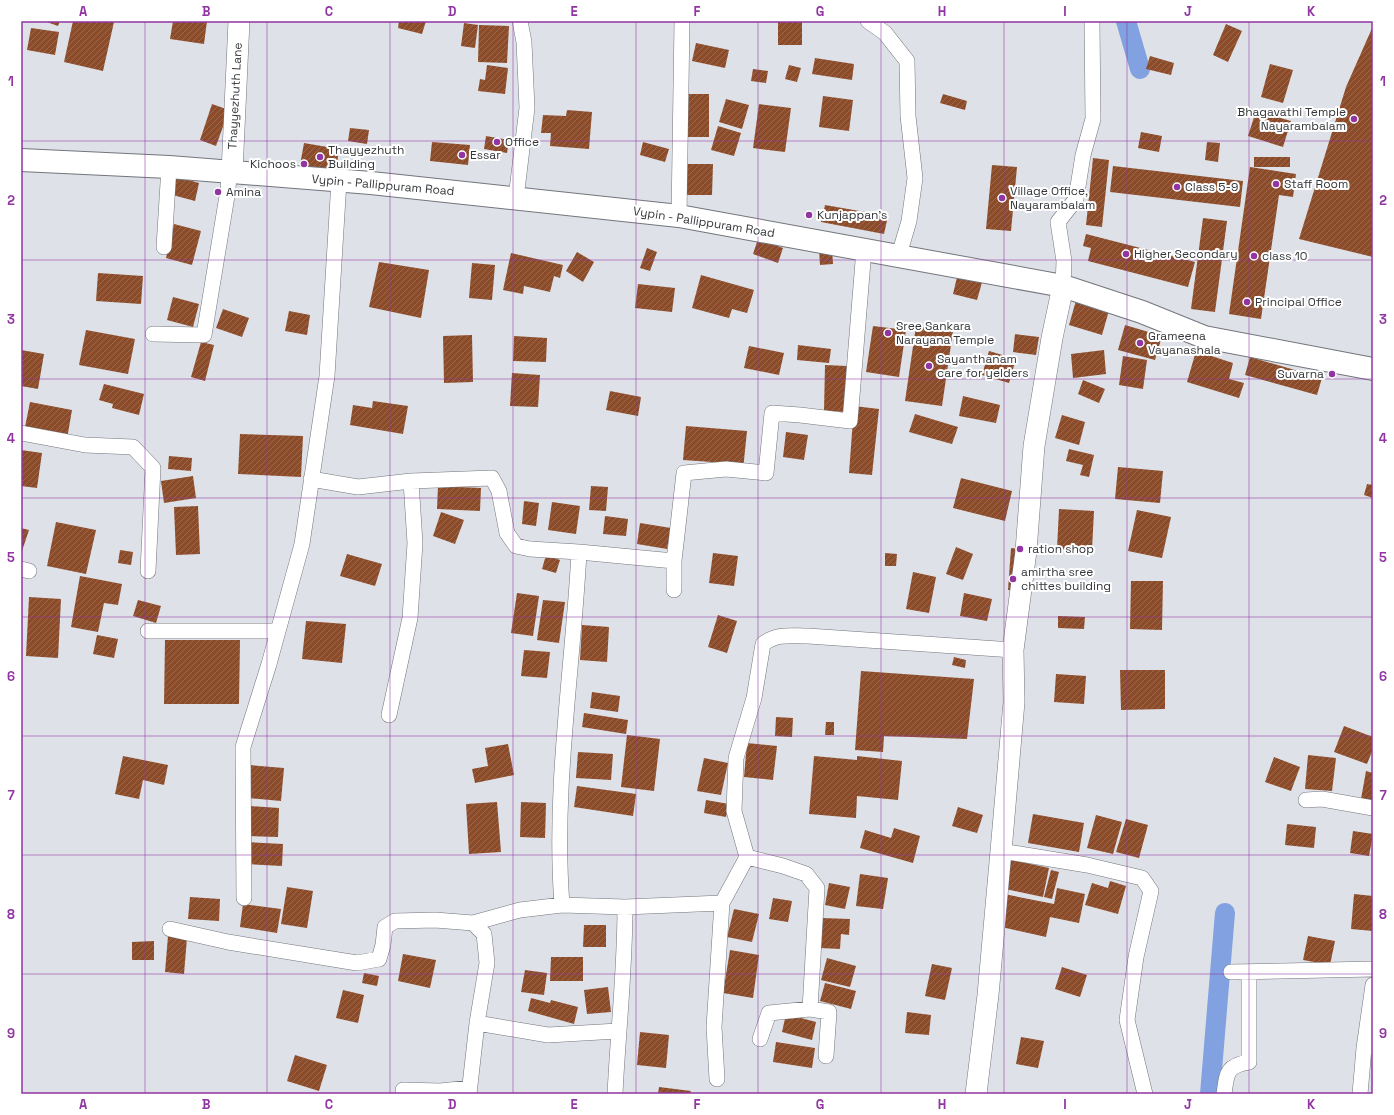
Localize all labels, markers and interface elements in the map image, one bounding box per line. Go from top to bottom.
text: A [79,3,88,20]
text: B [202,3,211,20]
text: C [325,3,333,20]
text: D [448,3,457,20]
text: E [570,3,578,20]
text: F [694,3,701,20]
text: G [816,3,824,20]
text: H [938,3,946,20]
text: I [1063,3,1067,20]
text: J [1184,3,1192,20]
text: K [1307,3,1316,20]
street label: Thayyezhuth Lane [224,42,246,150]
text: 1 [8,73,14,90]
text: 1 [1380,73,1386,90]
place label: Bhagavathi Temple Nayarambalam [1237,104,1346,134]
marker: Bhagavathi Temple Nayarambalam [1349,114,1359,124]
place label: Office [505,134,539,150]
marker: Office [492,137,502,147]
place label: Thayyezhuth Building [328,142,404,172]
place label: Essar [470,147,501,163]
marker: Essar [457,150,467,160]
marker: Thayyezhuth Building [315,152,325,162]
place label: Kichoos [250,156,296,172]
marker: Kichoos [299,159,309,169]
street label: Vypin - Pallippuram Road [311,171,455,199]
place label: Staff Room [1284,176,1348,192]
place label: Class 5-9 [1185,179,1238,195]
marker: Staff Room [1271,179,1281,189]
marker: Class 5-9 [1172,182,1182,192]
place label: Village Office, Nayarambalam [1010,183,1095,213]
place label: Amina [226,184,261,200]
marker: Amina [213,187,223,197]
text: 2 [7,192,15,209]
text: 2 [1379,192,1387,209]
marker: Village Office, Nayarambalam [997,193,1007,203]
street label: Vypin - Pallippuram Road [632,203,776,241]
place label: Kunjappan's [817,207,887,223]
marker: Kunjappan's [804,210,814,220]
place label: Higher Secondary [1134,246,1237,262]
place label: class 10 [1262,248,1307,264]
marker: Higher Secondary [1121,249,1131,259]
marker: class 10 [1249,251,1259,261]
place label: Principal Office [1255,294,1342,310]
marker: Principal Office [1242,297,1252,307]
text: 3 [7,311,15,328]
text: 3 [1379,311,1387,328]
place label: Sree Sankara Narayana Temple [896,318,994,348]
marker: Sree Sankara Narayana Temple [883,328,893,338]
place label: Grameena Vayanashala [1148,328,1221,358]
marker: Grameena Vayanashala [1135,338,1145,348]
place label: Sayanthanam care for yelders [937,351,1029,381]
marker: Sayanthanam care for yelders [924,361,934,371]
place label: Suvarna [1277,366,1324,382]
marker: Suvarna [1327,369,1337,379]
text: 4 [7,430,15,447]
text: 4 [1379,430,1387,447]
place label: ration shop [1028,541,1094,557]
marker: ration shop [1015,544,1025,554]
text: 5 [7,549,15,566]
text: 5 [1379,549,1387,566]
place label: amirtha sree chittes building [1021,564,1111,594]
marker: amirtha sree chittes building [1008,574,1018,584]
text: 6 [7,668,15,685]
text: 6 [1379,668,1387,685]
text: 7 [7,787,15,804]
text: 7 [1379,787,1387,804]
text: 8 [7,906,15,923]
text: 8 [1379,906,1387,923]
text: 9 [7,1025,15,1042]
text: 9 [1379,1025,1387,1042]
text: A [79,1096,88,1113]
text: B [202,1096,211,1113]
text: C [325,1096,333,1113]
text: D [448,1096,457,1113]
text: E [570,1096,578,1113]
text: F [694,1096,701,1113]
text: G [816,1096,824,1113]
text: H [938,1096,946,1113]
text: I [1063,1096,1067,1113]
text: J [1184,1096,1192,1113]
text: K [1307,1096,1316,1113]

